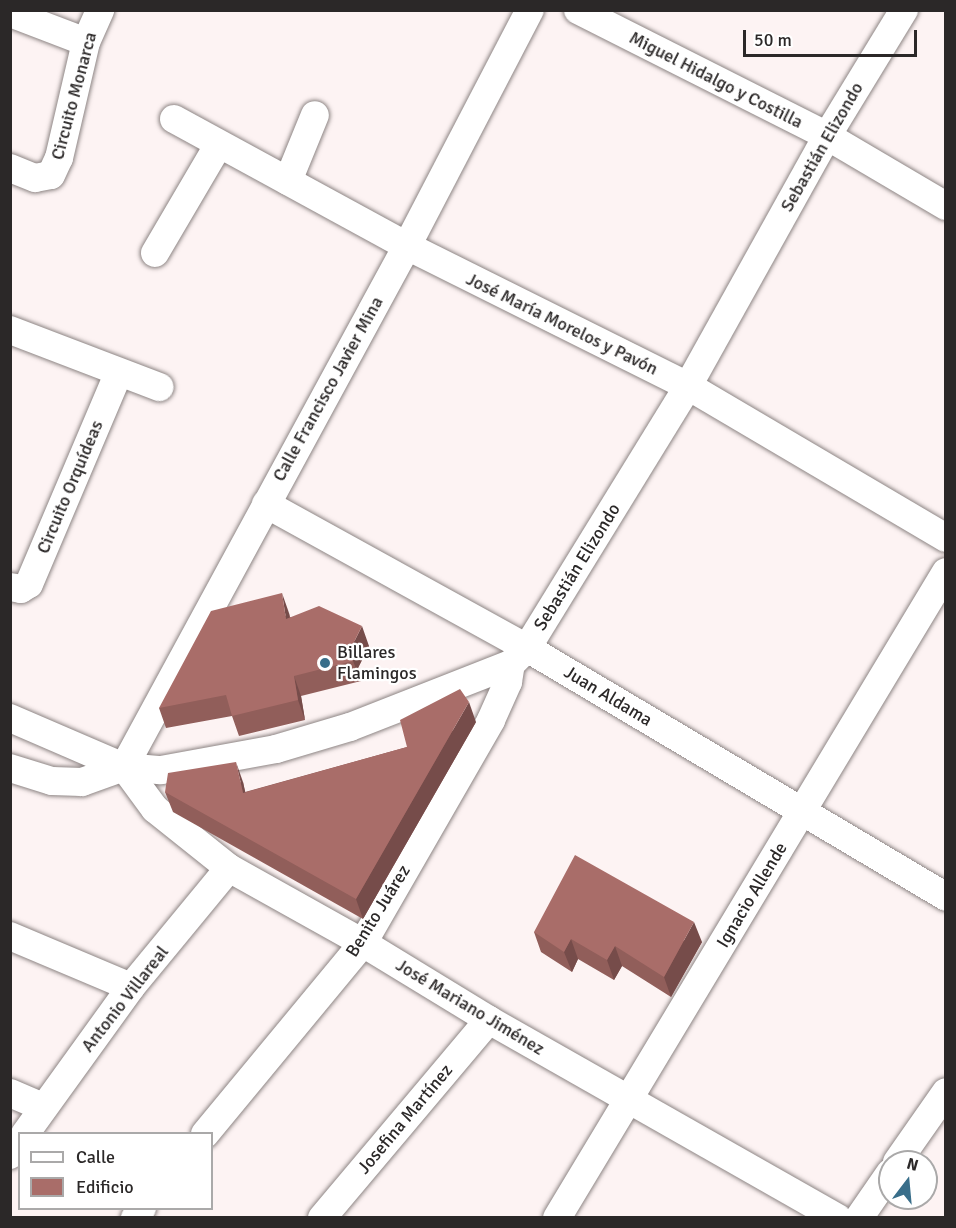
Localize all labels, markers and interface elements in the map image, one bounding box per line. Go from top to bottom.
scale bar [746,18,920,56]
street label: Miguel Hidalgo y Costilla [626,27,806,133]
text: 50 m [754,29,792,51]
street label: Circuito Monarca [47,30,101,162]
street label: Sebastián Elizondo [776,78,868,216]
street label: José María Morelos y Pavón [463,268,661,380]
street label: Calle Francisco Javier Mina [268,293,388,485]
street label: Circuito Orquídeas [32,417,108,557]
street label: Sebastián Elizondo [529,499,625,635]
place label: Billares Flamingos [337,642,417,684]
marker: Billares Flamingos [318,656,332,670]
street label: Juan Aldama [560,661,656,731]
street label: Ignacio Allende [712,838,792,952]
street label: Benito Juárez [341,861,415,961]
street label: Antonio Villareal [77,942,173,1056]
street label: José Mariano Jiménez [392,954,548,1060]
street label: Josefina Martínez [353,1060,457,1178]
legend [18,1132,213,1210]
text: Calle [76,1146,115,1168]
north arrow [878,1150,938,1210]
text: N [904,1153,921,1176]
text: Edificio [76,1176,134,1198]

